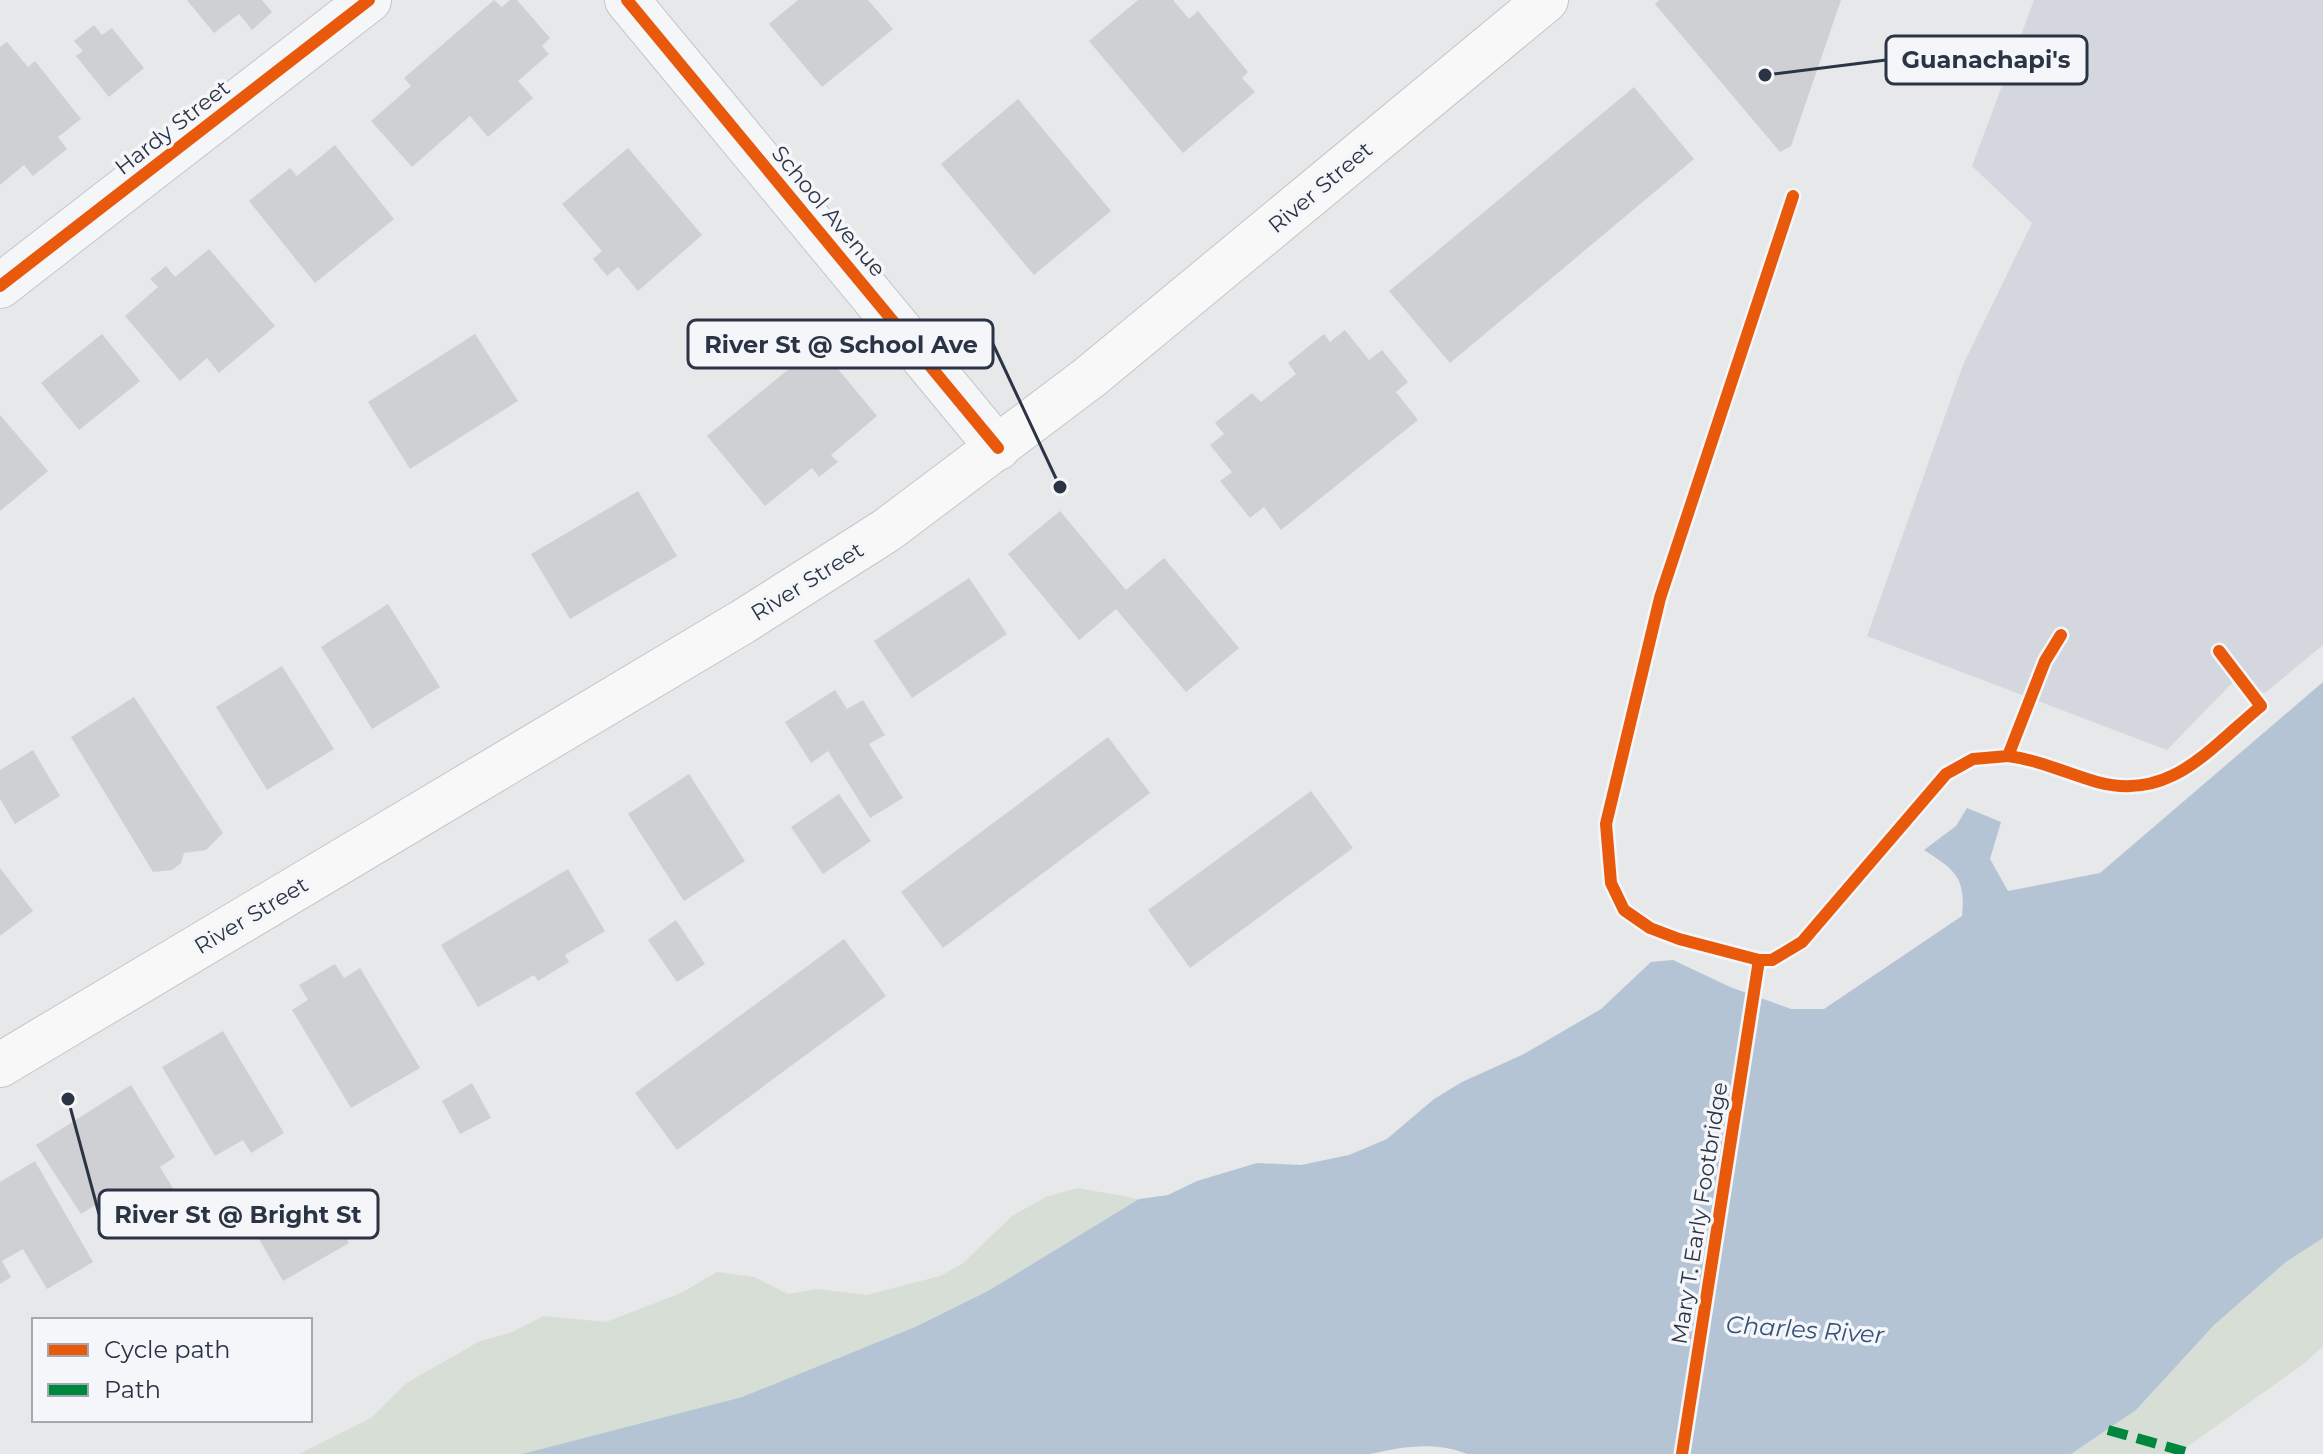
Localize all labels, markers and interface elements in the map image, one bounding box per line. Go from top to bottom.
callout: Guanachapi's [1886,36,2087,84]
text: Guanachapi's [1902,45,2071,74]
street label: Hardy Street [109,74,235,181]
street label: River Street [1263,136,1378,239]
street label: School Avenue [766,140,891,282]
callout: River St @ School Ave [688,320,993,368]
text: River St @ School Ave [704,330,978,359]
street label: River Street [746,536,869,627]
street label: River Street [190,871,313,960]
street label: Mary T. Early Footbridge [1665,1080,1734,1346]
callout: River St @ Bright St [99,1190,378,1238]
text: River St @ Bright St [114,1200,362,1229]
water label: Charles River [1725,1310,1887,1350]
legend [32,1318,312,1422]
text: Cycle path [104,1335,231,1364]
text: Path [104,1375,161,1404]

